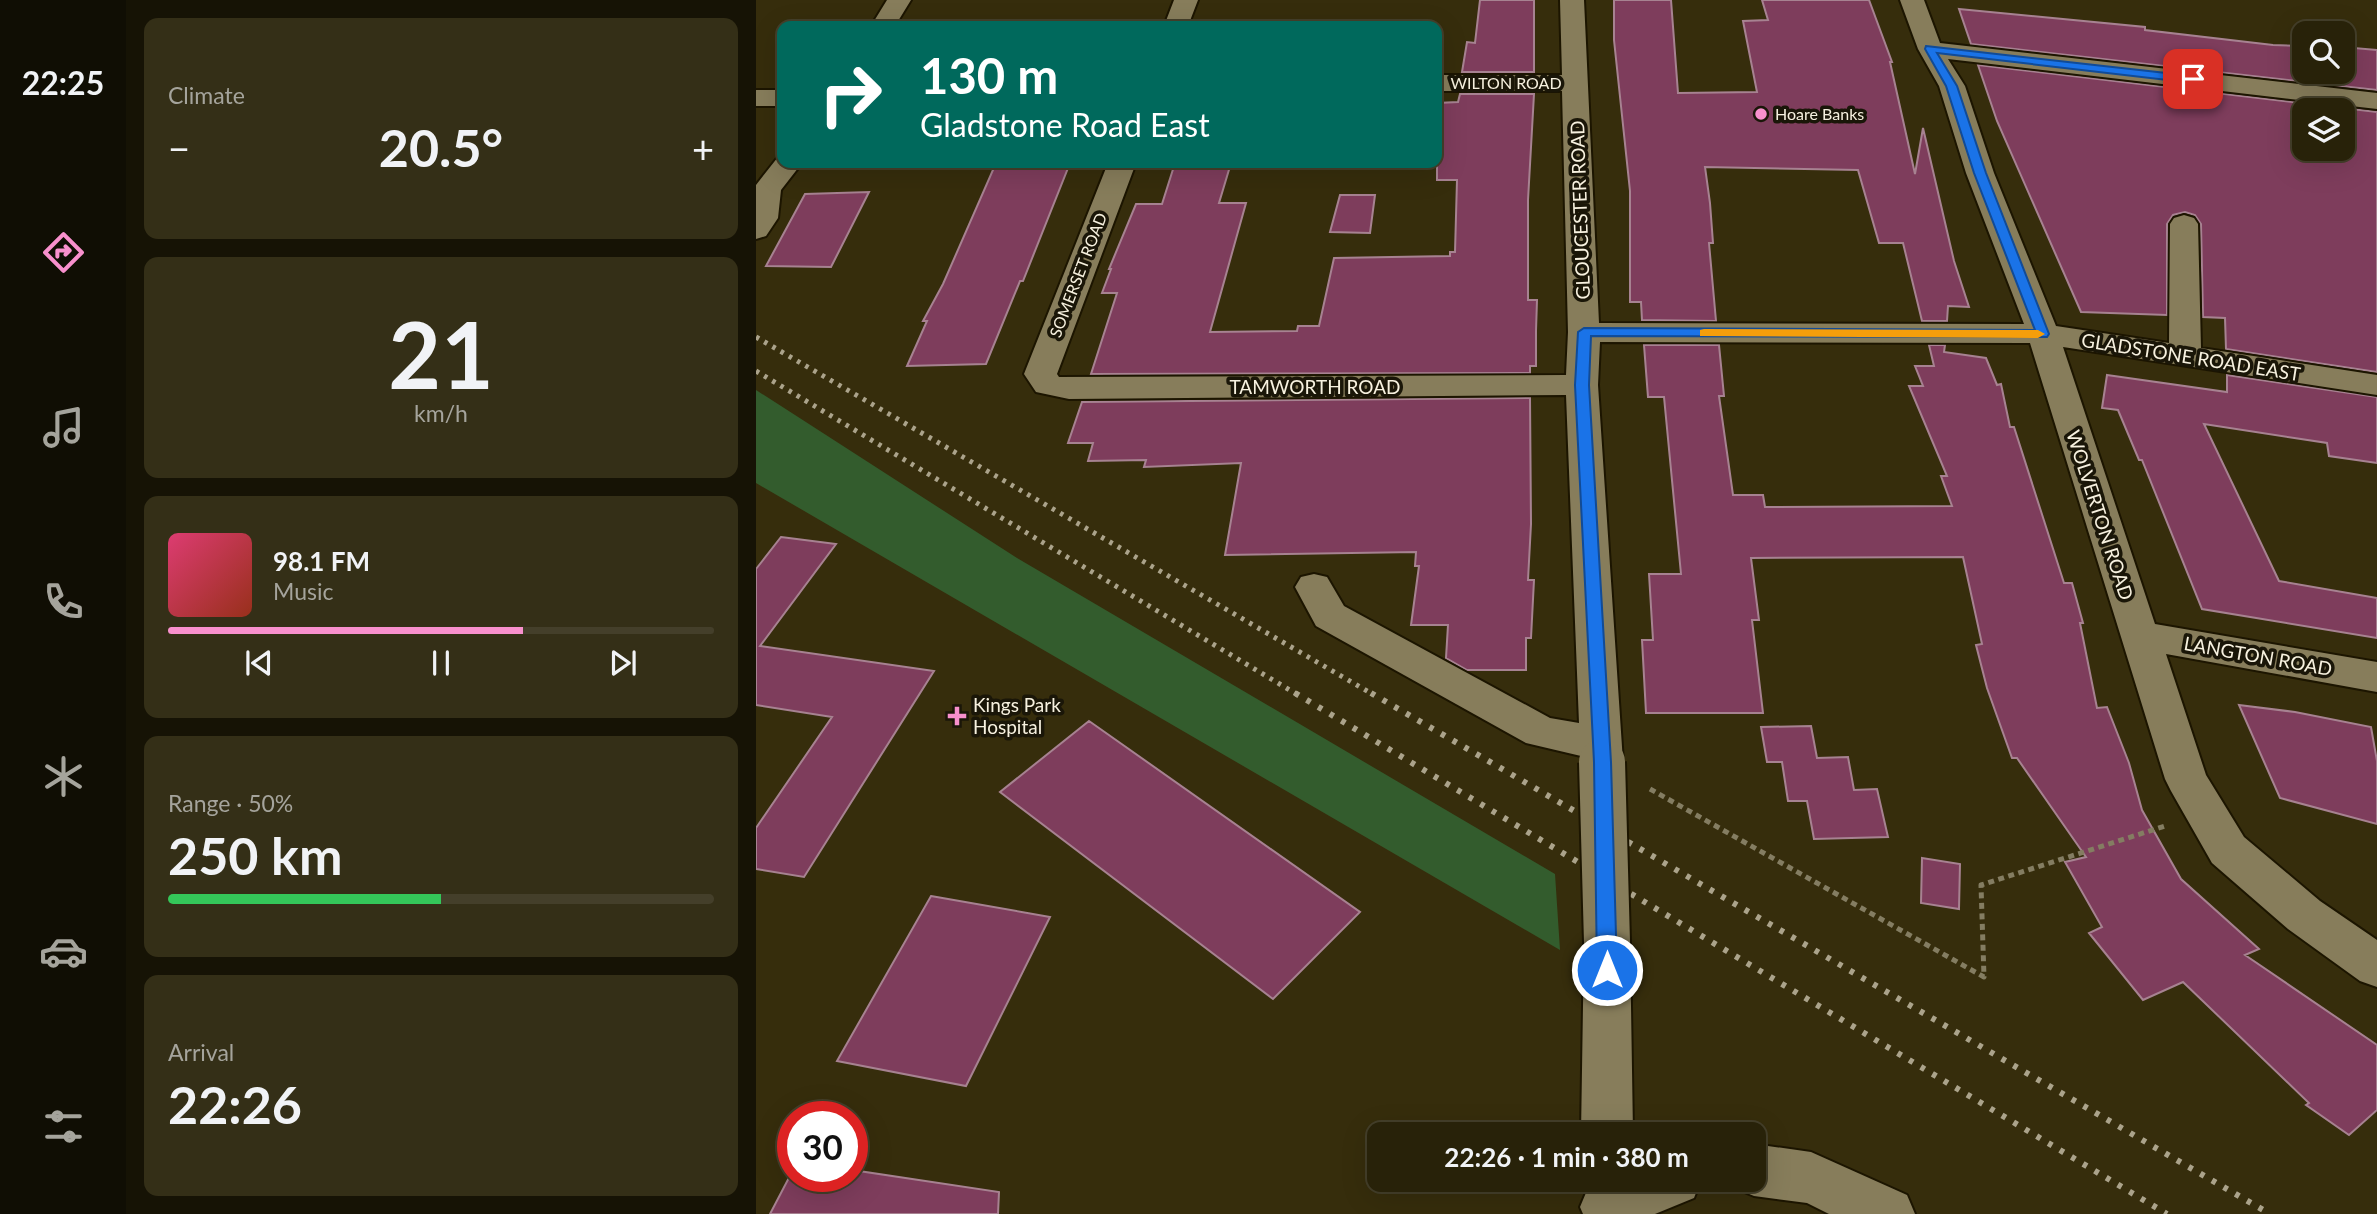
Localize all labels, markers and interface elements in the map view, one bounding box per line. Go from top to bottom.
map controls [2292,21,2355,161]
button: search [2292,21,2355,84]
text: 130 m [920,46,1058,104]
icon: right [805,49,896,140]
pin [2163,49,2223,109]
icon: arrive [2174,60,2212,98]
text: 22:25 [22,63,104,102]
street label: WILTON ROAD [1450,73,1562,92]
text: Climate [168,81,245,109]
button: layers [2292,98,2355,161]
place label: Hoare Banks [1775,104,1864,123]
text: Gladstone Road East [920,105,1210,144]
marker: Hoare Banks [1753,106,1769,122]
text: 20.5° [379,116,503,178]
street label: GLOUCESTER ROAD [1565,120,1594,300]
text: − [168,125,190,171]
text: + [692,125,714,171]
street label: SOMERSET ROAD [1045,210,1110,340]
icon: directions [39,228,88,277]
text: 21 [388,299,494,408]
street label: GLADSTONE ROAD EAST [2080,328,2302,385]
street label: TAMWORTH ROAD [1229,375,1401,398]
text: km/h [414,399,468,427]
icon: music [39,403,88,452]
street label: WOLVERTON ROAD [2062,427,2139,603]
text: 98.1 FM [273,545,370,577]
icon: phone [39,577,88,626]
text: Music [273,577,333,605]
street label: LANGTON ROAD [2182,631,2334,680]
icon: previous [240,644,278,682]
icon: pause [422,644,460,682]
icon: next [604,644,642,682]
place label: Kings Park Hospital [973,693,1061,738]
marker: Kings Park Hospital [947,706,967,726]
icon: climate [39,752,88,801]
text: Range · 50% [168,789,293,817]
text: 250 km [168,824,342,886]
icon: car [39,927,88,976]
position arrow [1570,933,1644,1007]
text: Arrival [168,1038,234,1066]
text: 22:26 [168,1073,302,1135]
speed limit sign: 30 [777,1101,868,1192]
icon: filters [39,1102,88,1151]
text: 22:26 · 1 min · 380 m [1444,1141,1689,1173]

